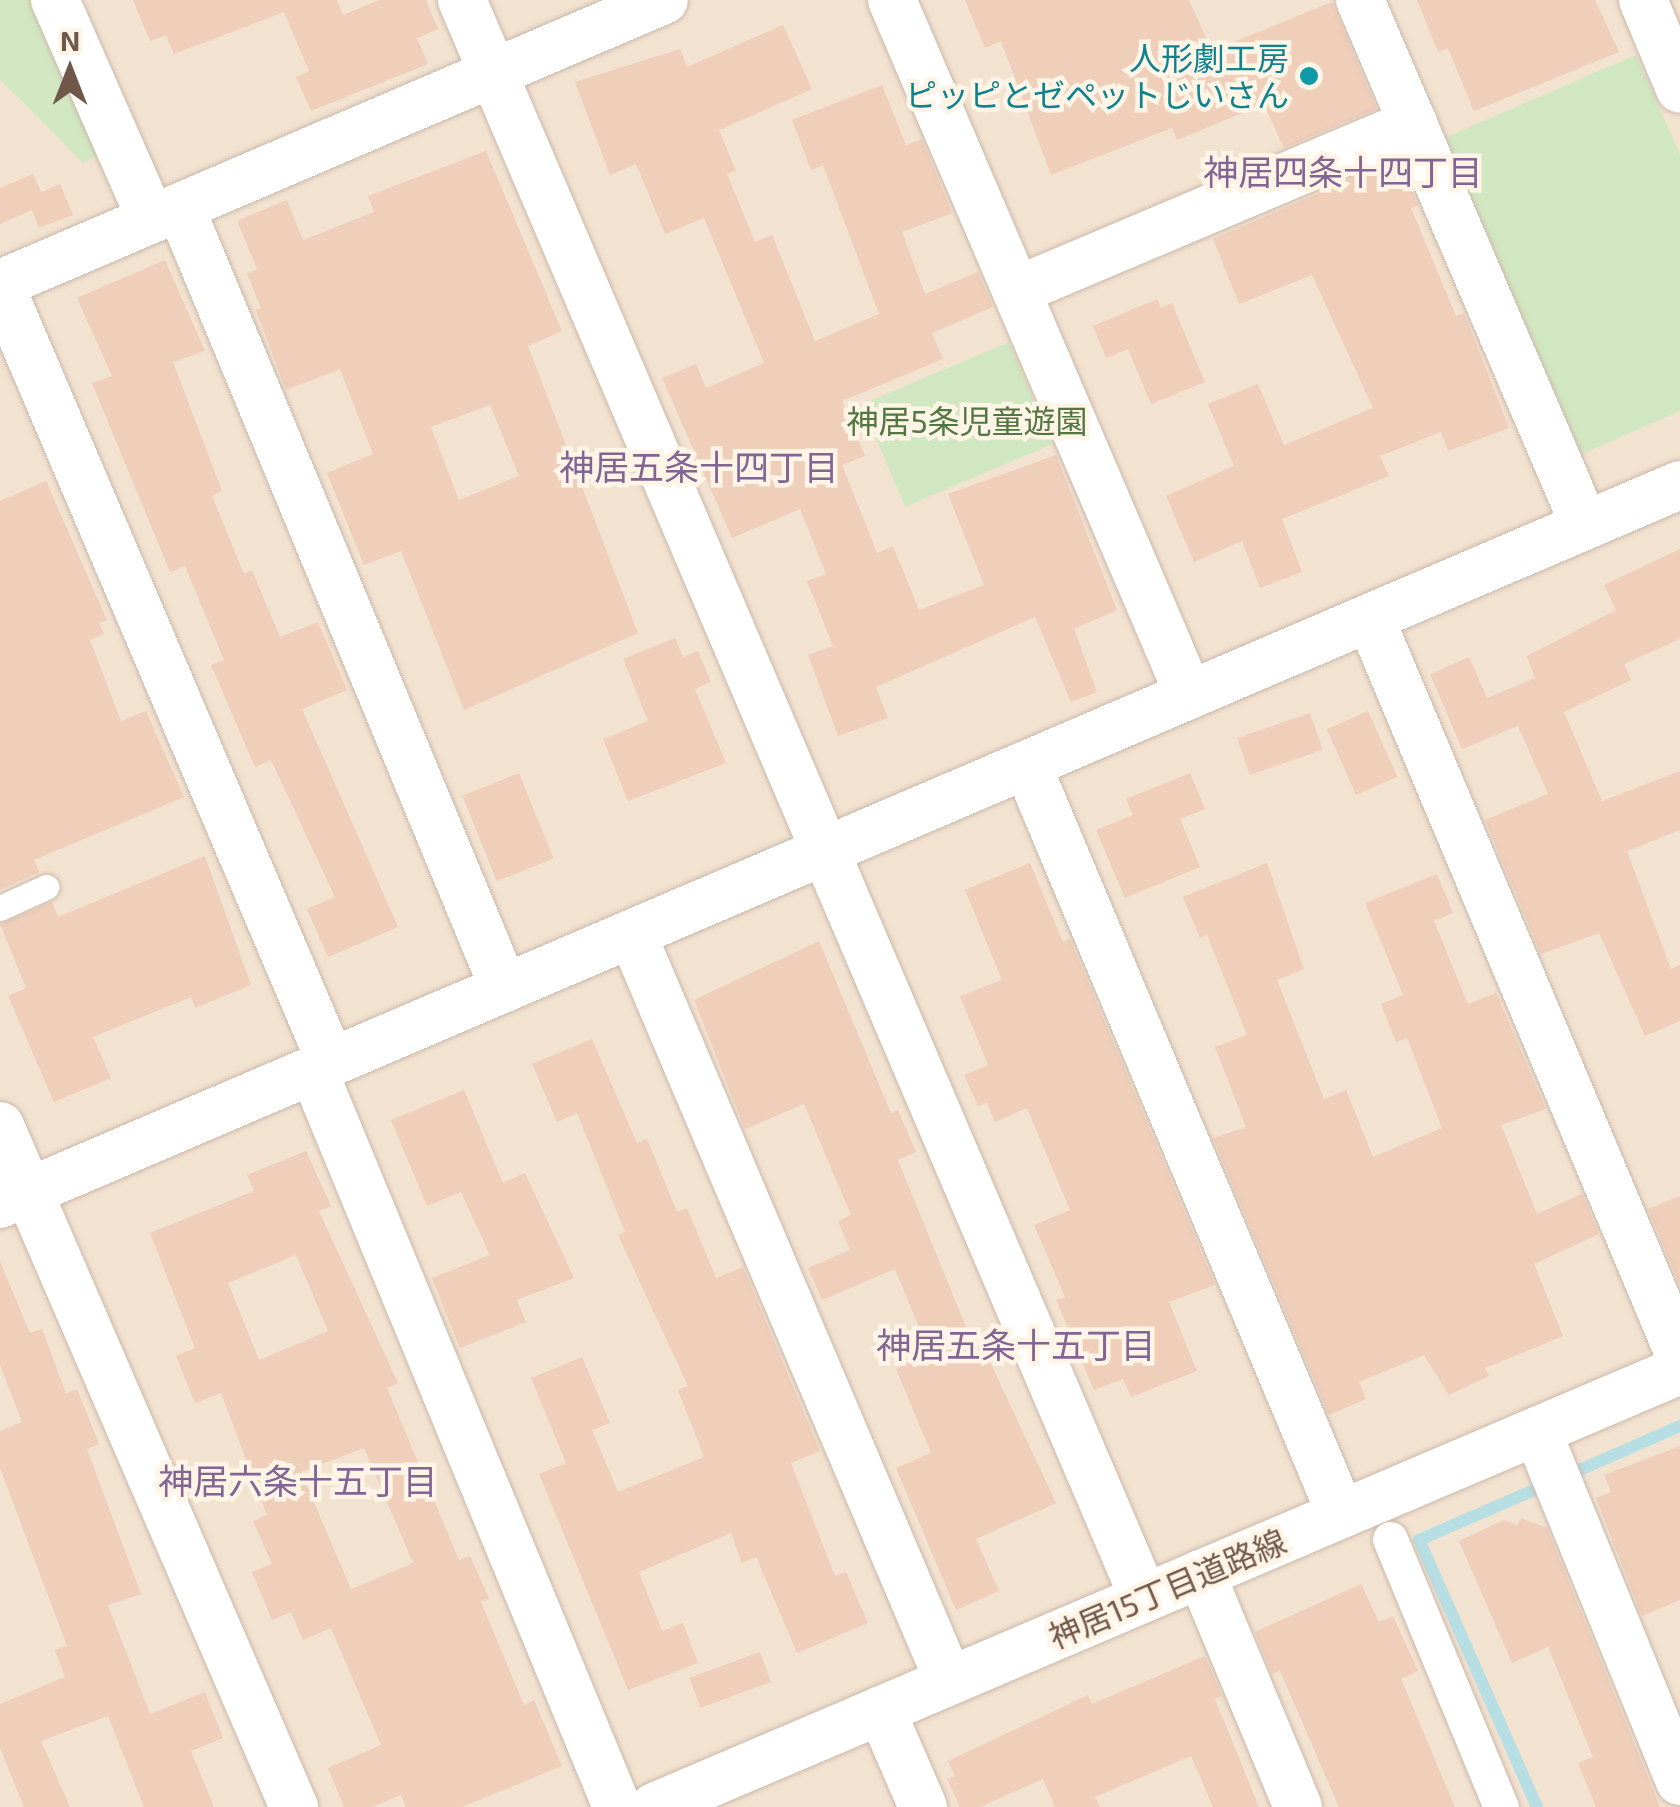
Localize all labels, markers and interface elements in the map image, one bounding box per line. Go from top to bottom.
north arrow [20,20,120,120]
text: N [60,23,80,57]
place label: 人形劇工房 ピッピとゼペットじいさん [905,39,1289,114]
marker: 人形劇工房 ピッピとゼペットじいさん [1298,65,1320,87]
district label: 神居四条十四丁目 [1203,150,1483,192]
park label: 神居5条児童遊園 [846,401,1088,439]
district label: 神居五条十四丁目 [559,445,839,487]
district label: 神居五条十五丁目 [876,1323,1156,1365]
district label: 神居六条十五丁目 [158,1459,438,1501]
street label: 神居15丁目道路線 [1043,1521,1291,1655]

